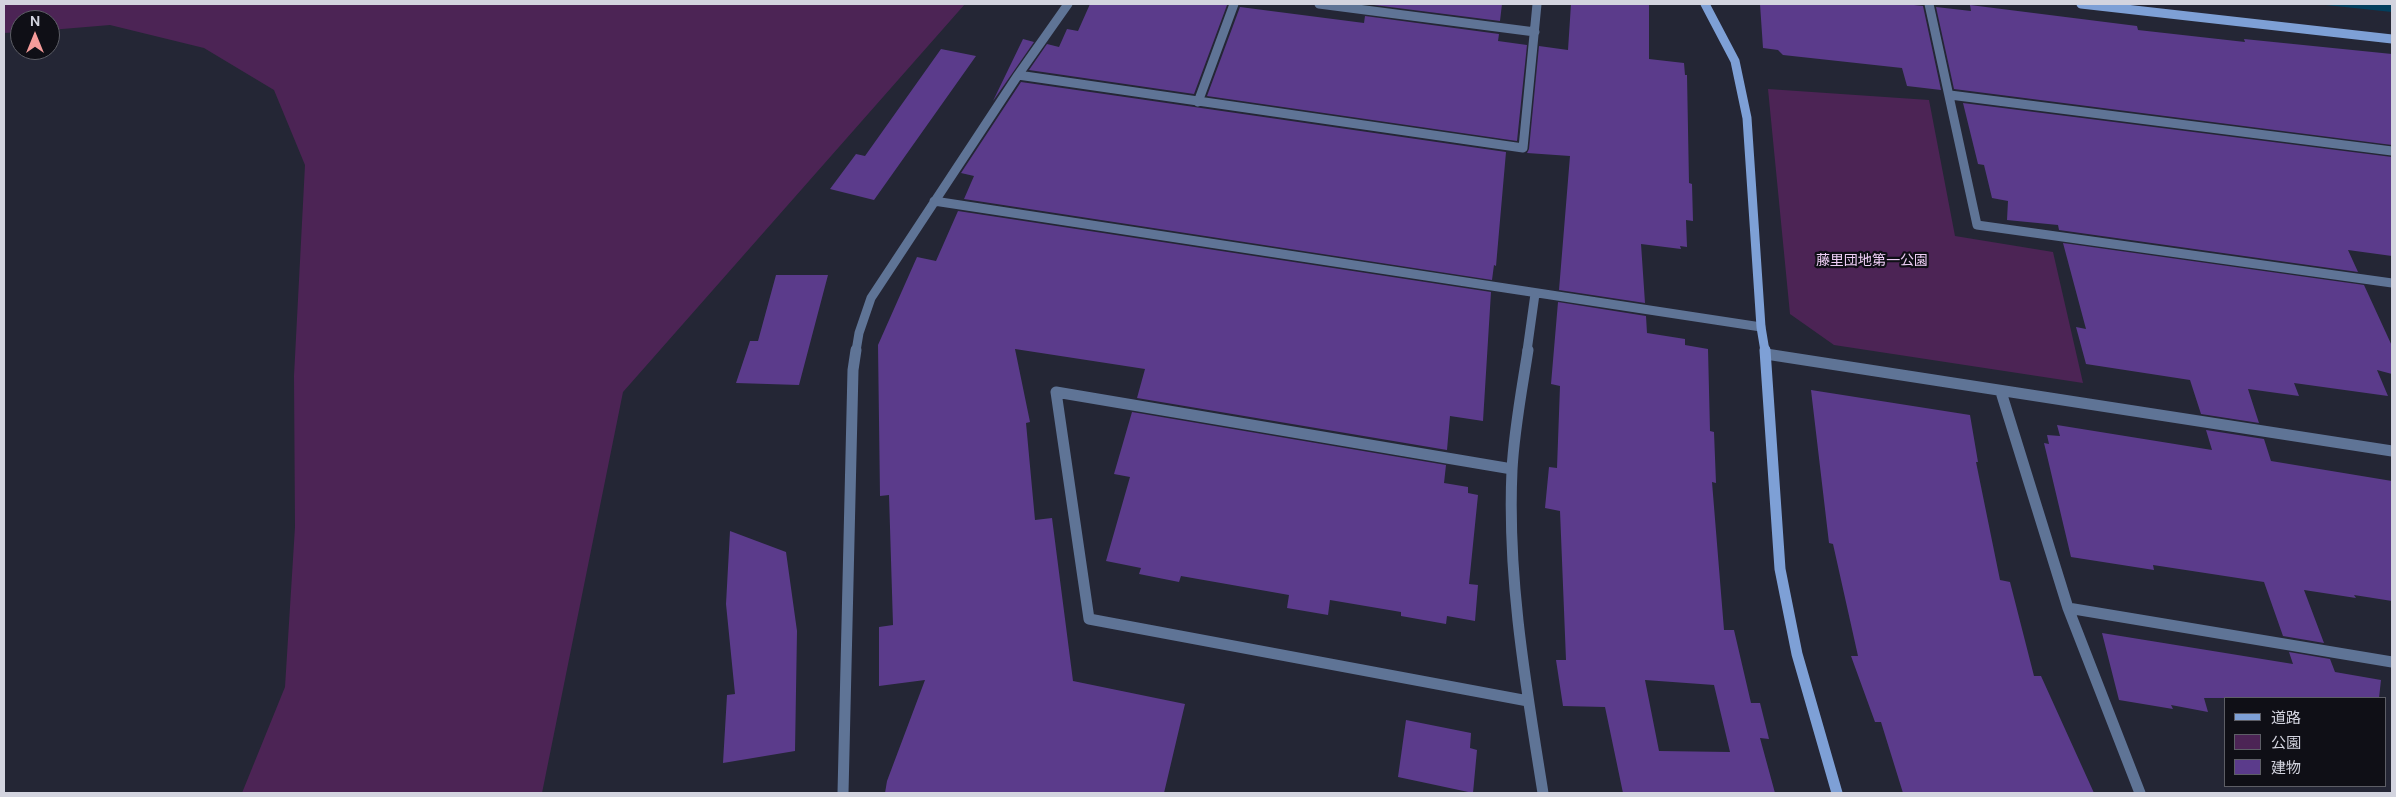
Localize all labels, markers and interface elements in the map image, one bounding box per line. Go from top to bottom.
north arrow [10,10,60,60]
text: N [30,12,40,30]
park label: 藤里団地第一公園 [1816,253,1928,269]
legend [2224,697,2386,787]
text: 道路 [2271,708,2301,728]
text: 公園 [2271,733,2301,753]
text: 建物 [2271,758,2301,778]

